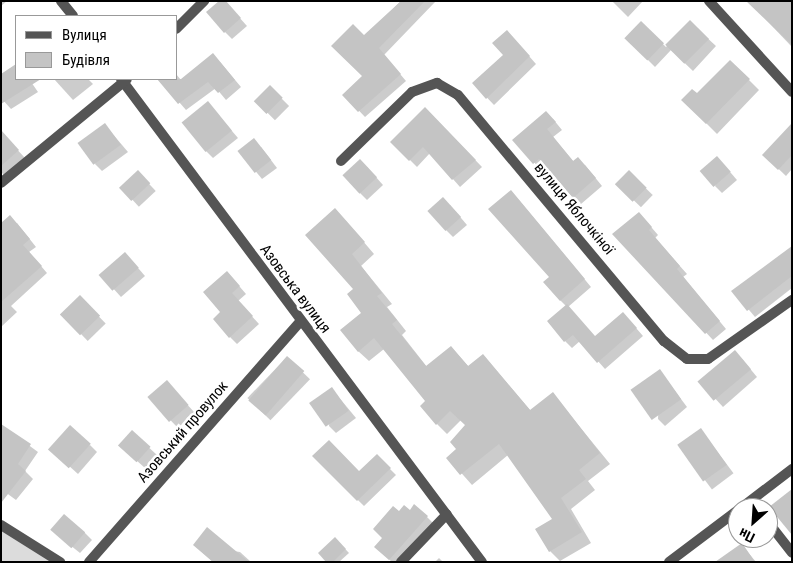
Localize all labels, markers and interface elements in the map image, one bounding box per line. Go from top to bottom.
legend [15,15,178,80]
text: Вулиця [62,26,107,44]
text: Будівля [62,51,110,69]
street label: вулиця Яблочкіної [530,159,618,259]
street label: Азовська вулиця [256,241,334,337]
street label: Азовський провулок [134,377,232,487]
north arrow [728,498,778,548]
text: Пн [736,525,757,546]

